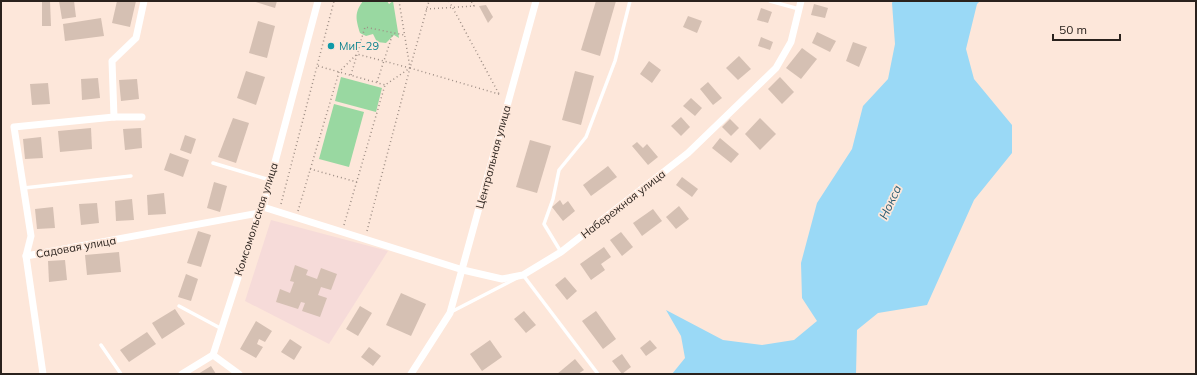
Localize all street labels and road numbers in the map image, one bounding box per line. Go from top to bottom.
street label: Центральная улица [472,104,514,210]
street label: Комсомольская улица [231,161,281,277]
street label: Набережная улица [578,167,668,241]
street label: Садовая улица [35,233,117,261]

